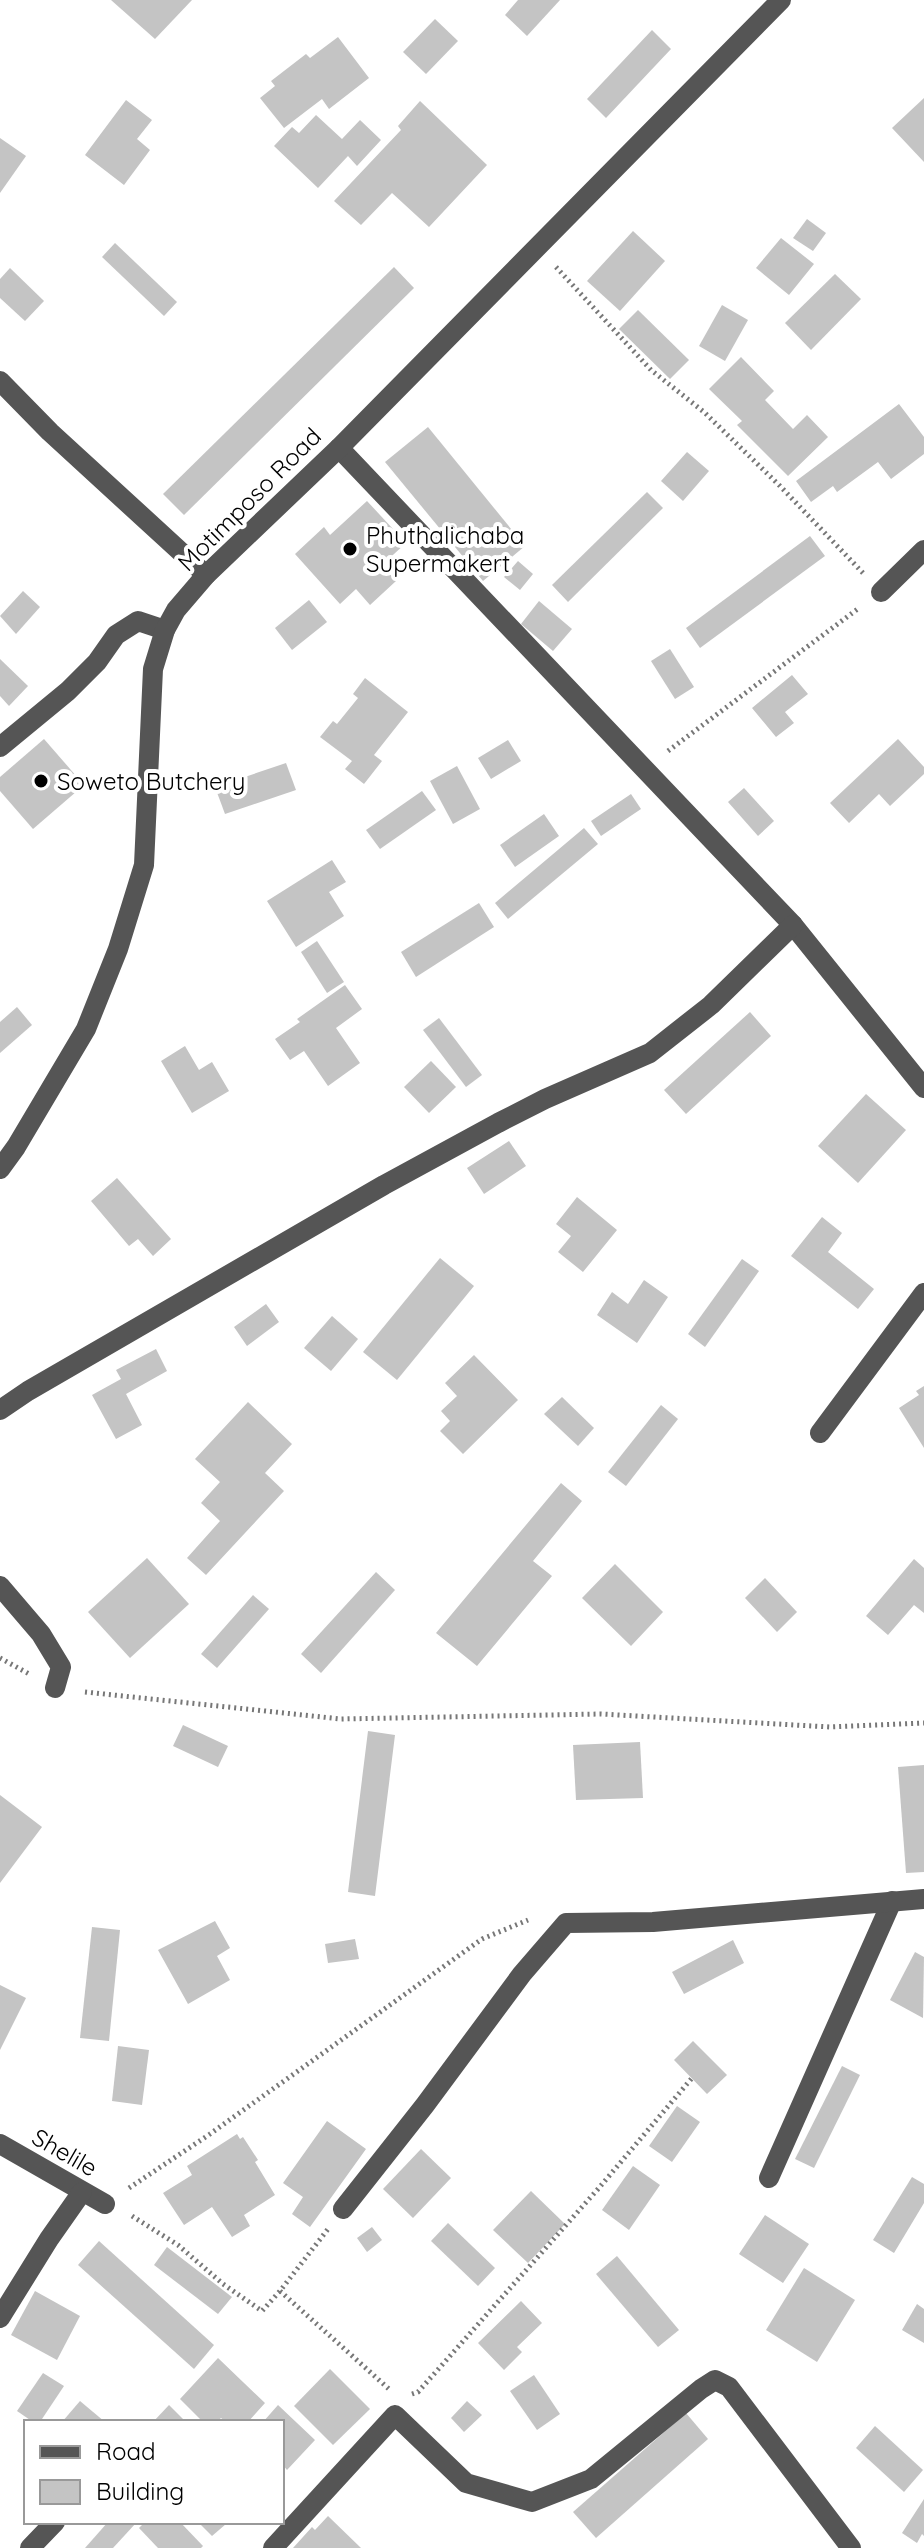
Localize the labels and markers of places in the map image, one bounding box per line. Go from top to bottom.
place label: Phuthalichaba Supermakert [366,520,524,578]
marker: Phuthalichaba Supermakert [341,540,359,558]
place label: Soweto Butchery [57,766,245,796]
marker: Soweto Butchery [32,772,50,790]

